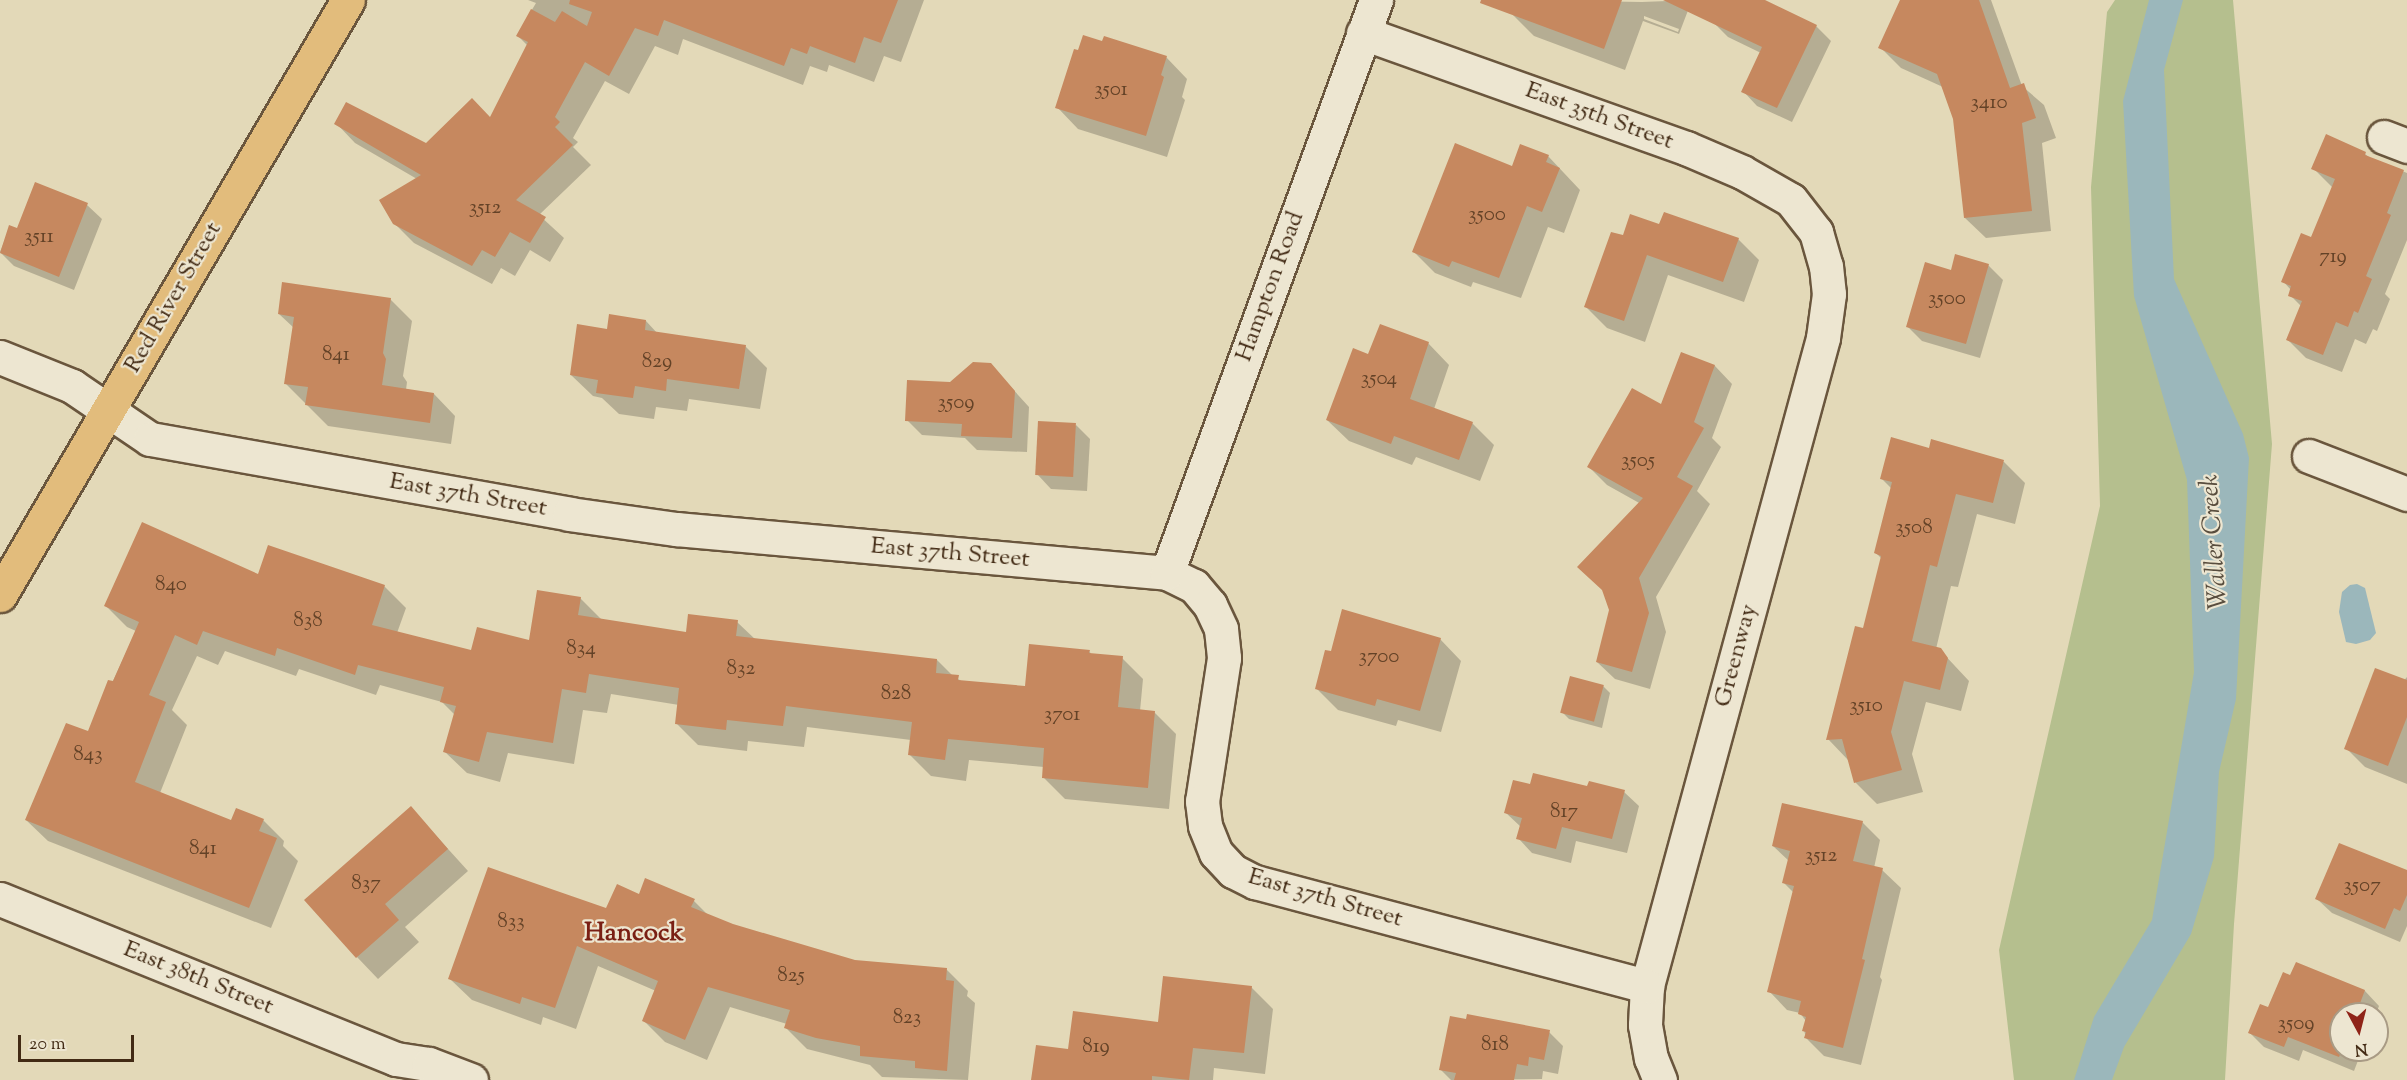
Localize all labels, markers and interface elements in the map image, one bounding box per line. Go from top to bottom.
house number: 3501 [1094,77,1128,103]
street label: East 35th Street [1521,77,1677,157]
house number: 3410 [1970,90,2008,116]
house number: 3512 [469,195,501,221]
house number: 3500 [1468,202,1506,228]
street label: Hampton Road [1231,208,1311,366]
street label: Red River Street [119,217,229,379]
house number: 3511 [24,224,54,250]
house number: 719 [2319,244,2347,270]
house number: 3500 [1928,286,1966,312]
house number: 841 [322,342,350,368]
house number: 829 [642,349,672,375]
house number: 3504 [1361,366,1397,392]
house number: 3509 [938,390,974,416]
house number: 3505 [1621,448,1655,474]
street label: East 37th Street [387,468,549,524]
water label: Waller Creek [2195,473,2235,611]
house number: 3508 [1895,515,1933,541]
street label: East 37th Street [869,533,1031,575]
house number: 840 [155,572,187,598]
street label: Greenway [1709,602,1765,710]
house number: 838 [293,608,323,634]
house number: 834 [566,636,596,662]
house number: 3700 [1359,644,1399,670]
house number: 832 [727,656,755,682]
house number: 828 [881,681,911,707]
house number: 3510 [1849,693,1883,719]
house number: 3701 [1044,702,1080,728]
house number: 843 [73,742,103,768]
house number: 817 [1550,799,1578,825]
house number: 841 [189,836,217,862]
house number: 3512 [1805,843,1837,869]
street label: East 37th Street [1244,863,1406,935]
house number: 837 [351,871,381,897]
house number: 3507 [2343,873,2381,899]
house number: 833 [497,909,525,935]
district label: Hancock [584,918,684,950]
street label: East 38th Street [119,936,277,1022]
house number: 825 [777,963,805,989]
north arrow [2329,1002,2389,1062]
house number: 823 [893,1005,921,1031]
house number: 3509 [2278,1011,2314,1037]
scale bar [21,1023,136,1061]
text: 20 m [29,1032,66,1058]
house number: 818 [1481,1032,1509,1058]
house number: 819 [1082,1034,1110,1060]
text: N [2353,1036,2369,1061]

